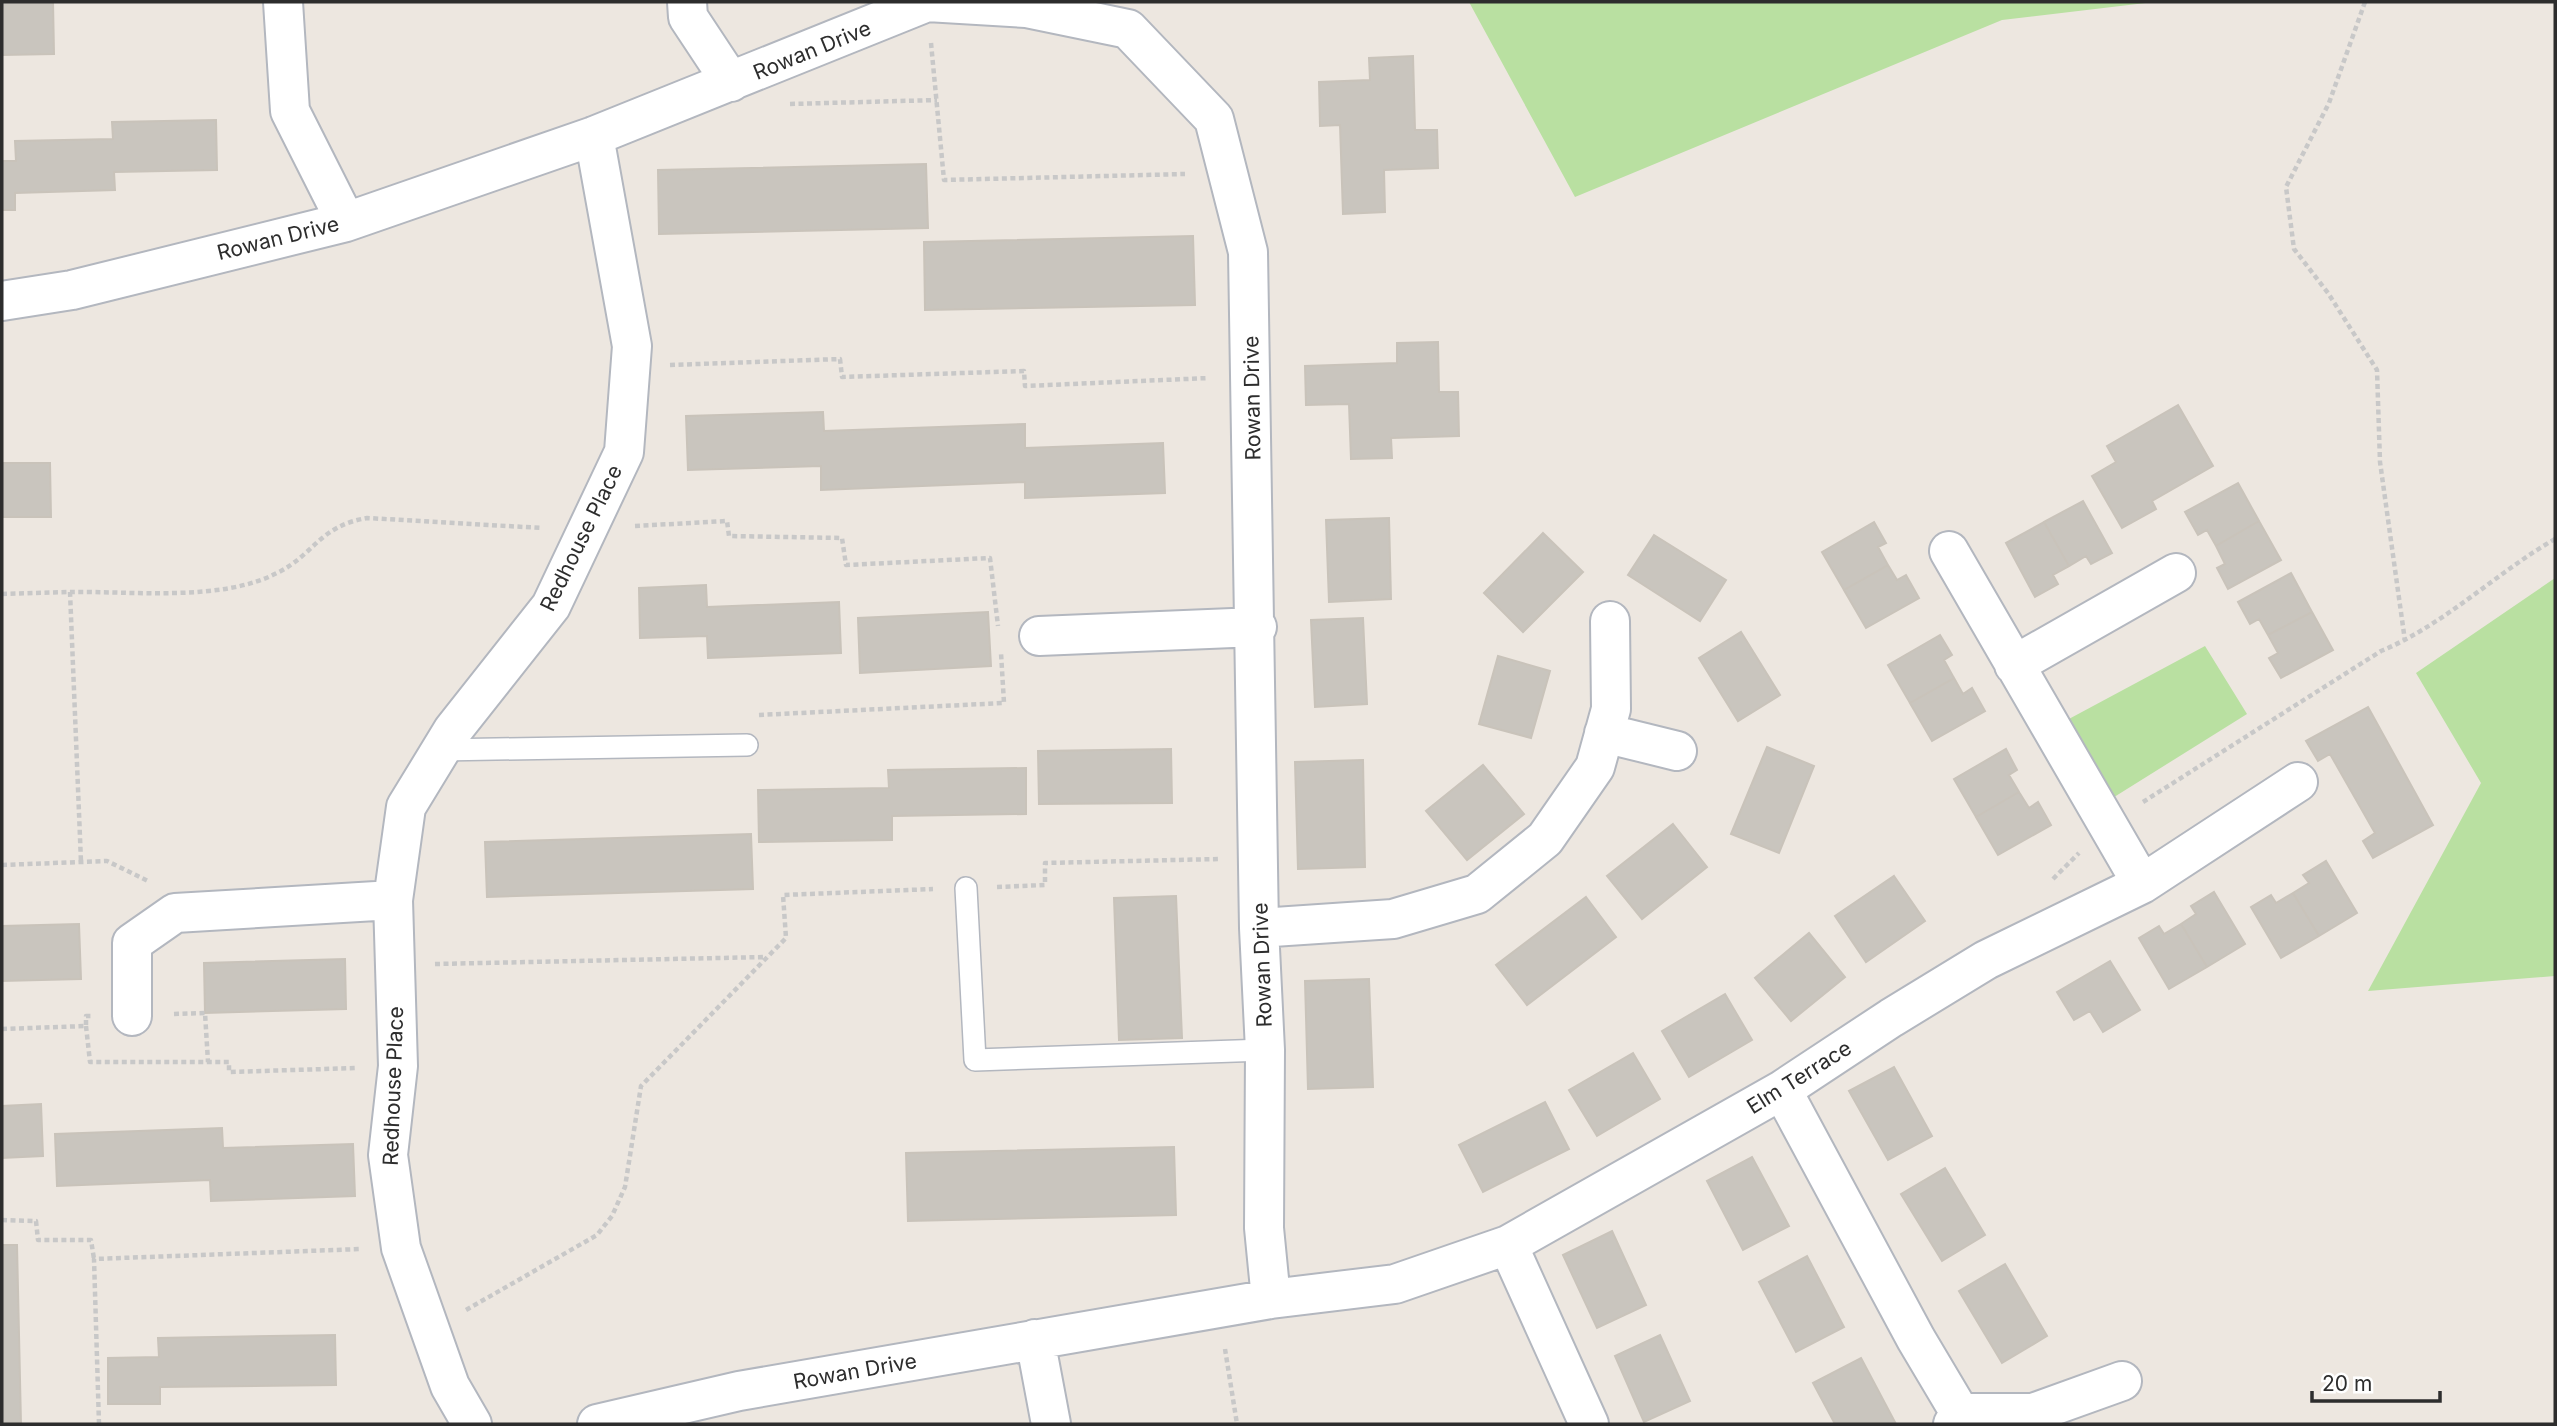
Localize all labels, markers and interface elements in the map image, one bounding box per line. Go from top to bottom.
street label: Rowan Drive [749,15,875,85]
street label: Rowan Drive [214,211,342,265]
street label: Rowan Drive [1238,335,1266,461]
street label: Redhouse Place [535,461,627,615]
street label: Rowan Drive [1247,902,1277,1028]
street label: Redhouse Place [378,1006,408,1166]
street label: Elm Terrace [1742,1035,1856,1119]
street label: Rowan Drive [791,1348,919,1394]
scale bar [2312,1360,2440,1404]
text: 20 m [2322,1371,2372,1396]

